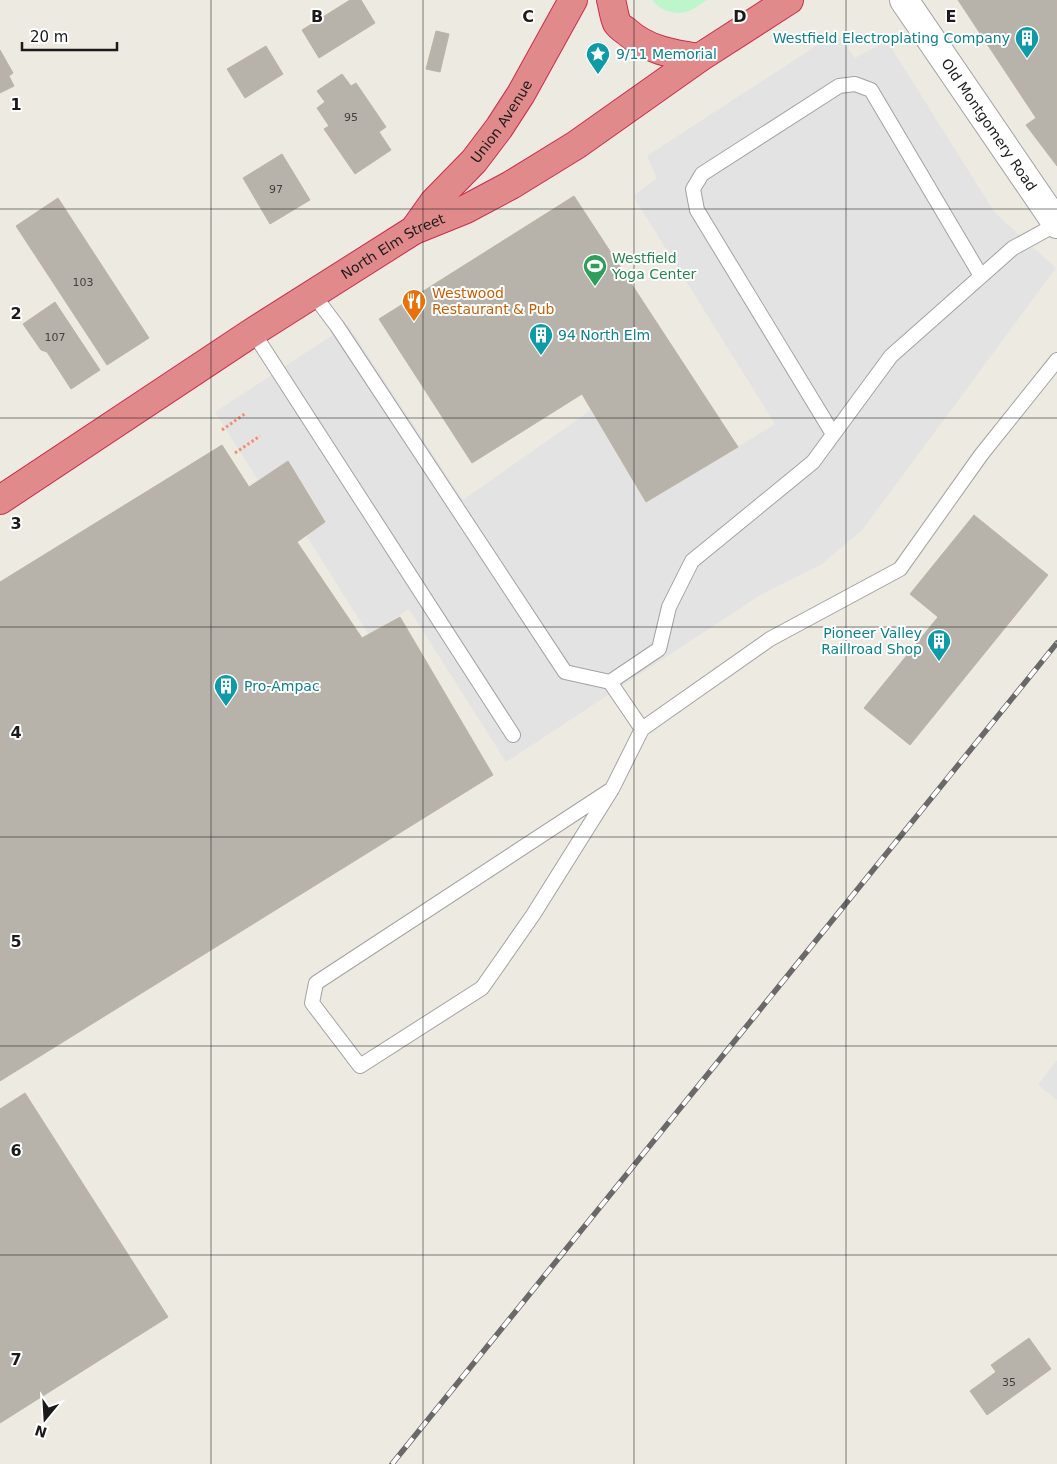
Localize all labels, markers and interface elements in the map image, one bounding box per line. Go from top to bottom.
text: B [311,7,323,26]
text: C [522,7,534,26]
text: D [733,7,747,26]
text: E [946,7,956,26]
scale bar [22,20,118,52]
building icon: Westfield Electroplating Company [1014,25,1040,59]
text: 20 m [30,28,68,46]
place label: Westfield Electroplating Company [773,30,1010,46]
place icon: 9/11 Memorial [585,41,611,75]
place label: 9/11 Memorial [616,46,717,62]
street label: Old Montgomery Road [938,55,1040,194]
street label: Union Avenue [468,77,535,166]
text: 1 [10,95,22,114]
house number: 95 [344,111,358,124]
house number: 97 [269,183,283,196]
street label: North Elm Street [338,210,447,282]
place label: Westfield Yoga Center [611,250,697,282]
sports icon: Westfield Yoga Center [582,253,608,287]
house number: 103 [73,276,94,289]
place label: Westwood Restaurant & Pub [432,285,555,317]
restaurant icon: Westwood Restaurant & Pub [401,288,427,322]
text: 2 [10,304,22,323]
building icon: 94 North Elm [528,322,554,356]
place label: 94 North Elm [558,327,650,343]
house number: 107 [45,331,66,344]
text: 3 [10,514,22,533]
place label: Pioneer Valley Raillroad Shop [821,625,922,657]
building icon: Pioneer Valley Raillroad Shop [926,628,952,662]
building icon: Pro-Ampac [213,673,239,707]
place label: Pro-Ampac [244,678,320,694]
text: 4 [10,723,22,742]
text: 5 [10,932,22,951]
text: 6 [10,1141,22,1160]
text: 7 [10,1350,22,1369]
house number: 35 [1002,1376,1016,1389]
north arrow [20,1394,70,1444]
text: N [33,1422,49,1441]

